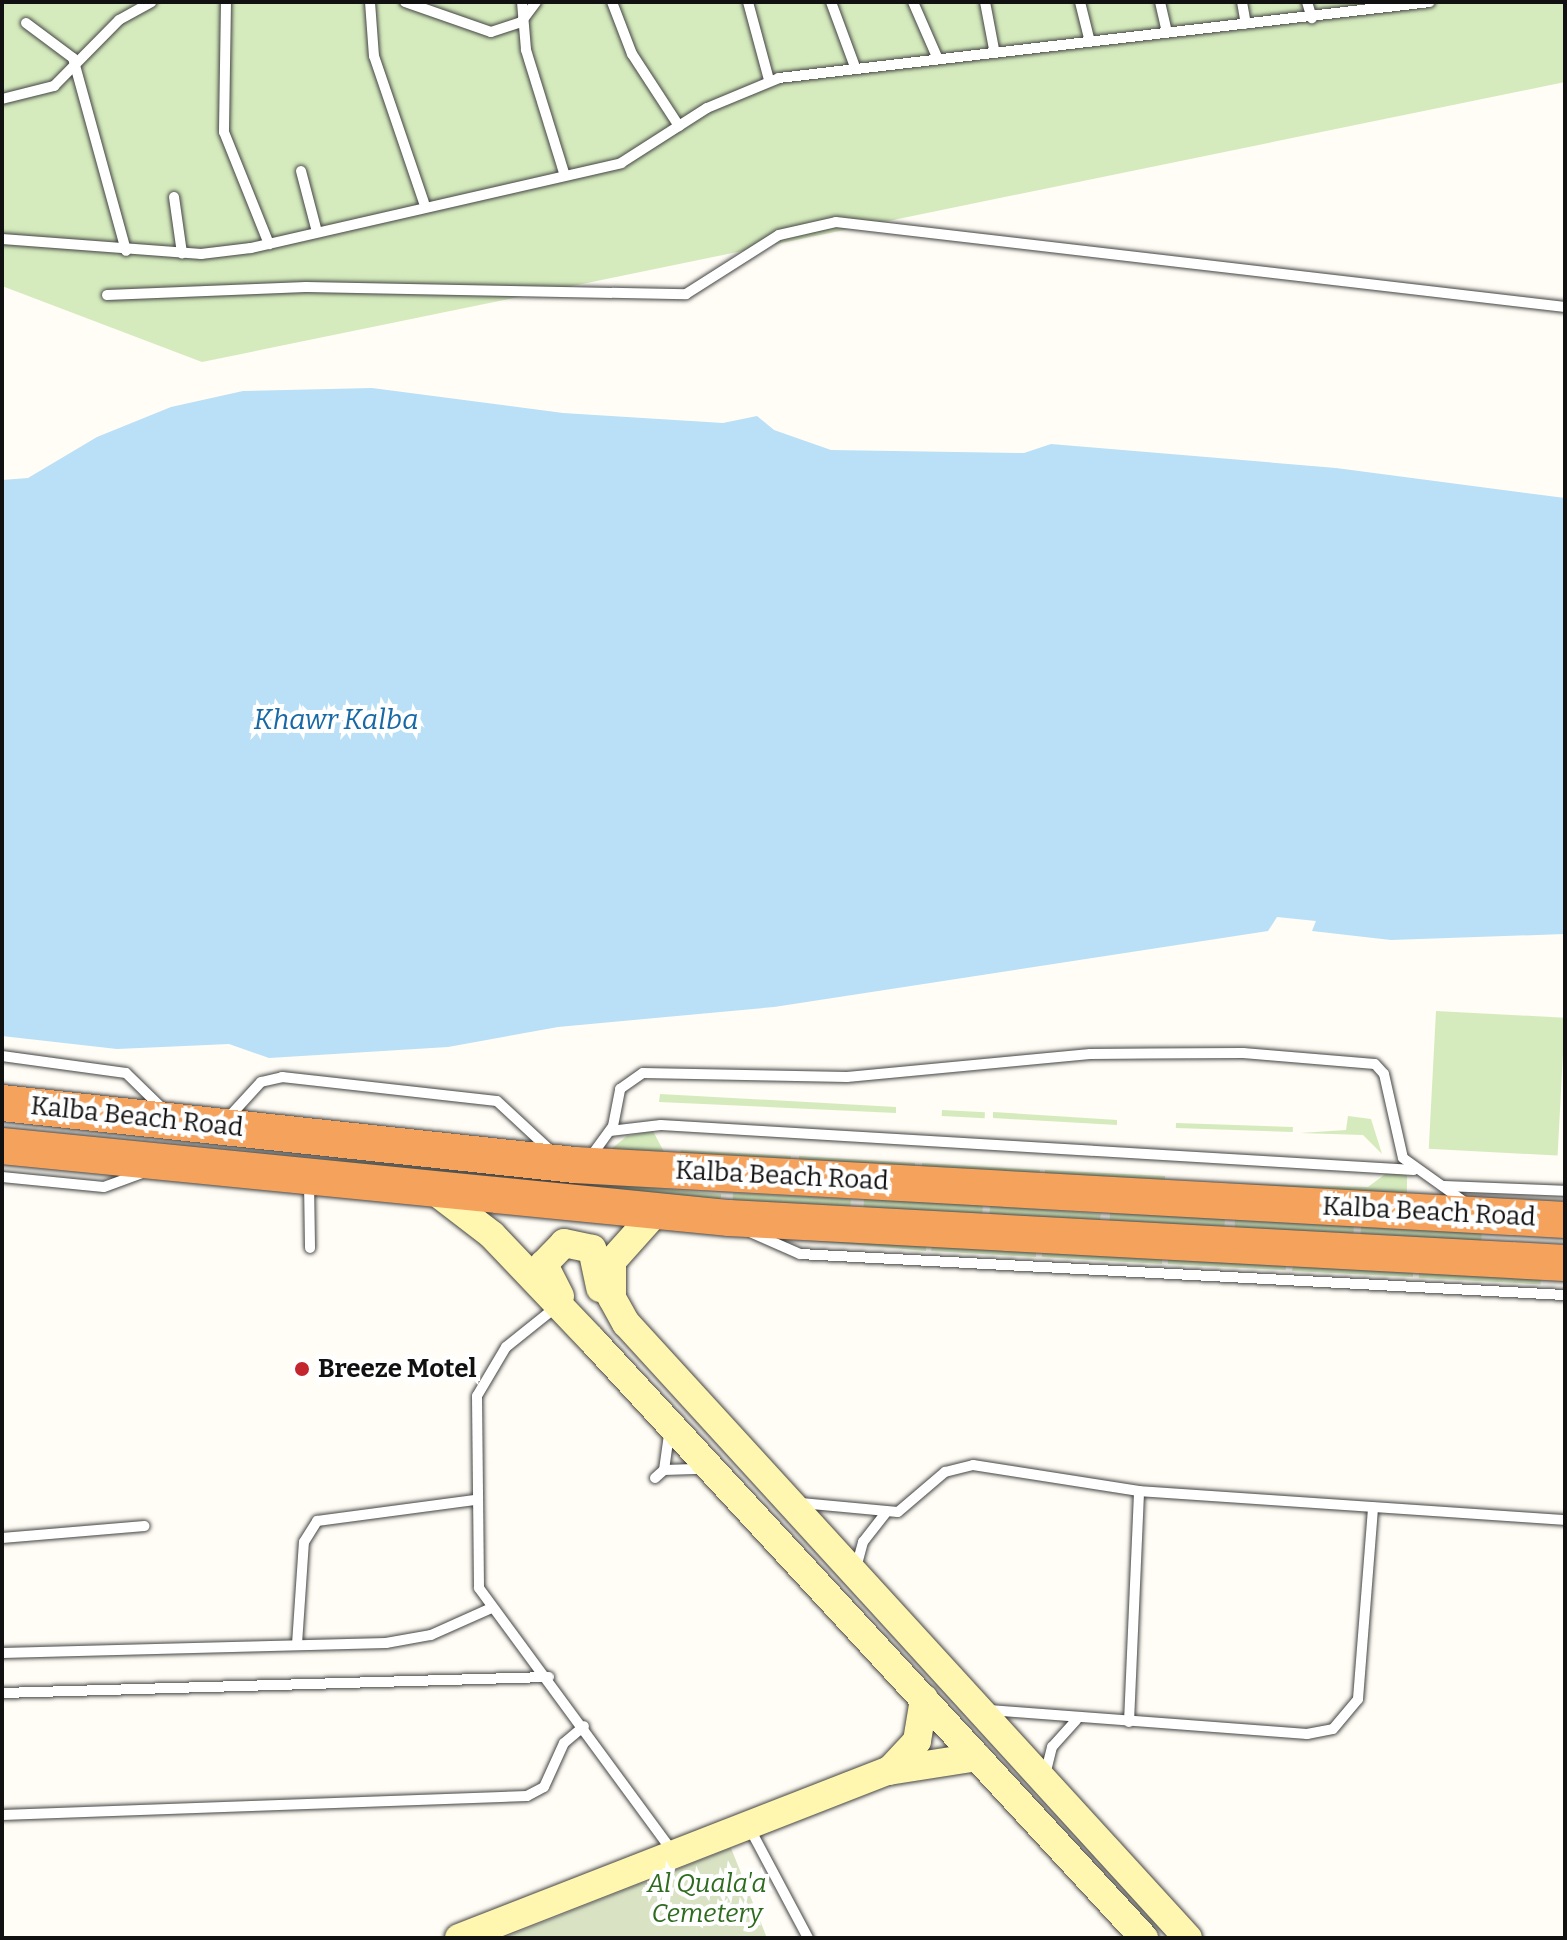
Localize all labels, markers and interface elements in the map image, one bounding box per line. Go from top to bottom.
water label: Khawr Kalba [253,703,419,737]
street label: Kalba Beach Road [29,1090,245,1144]
street label: Kalba Beach Road [674,1155,890,1197]
street label: Kalba Beach Road [1321,1191,1537,1233]
place label: Breeze Motel [318,1353,476,1385]
marker: Breeze Motel [293,1360,311,1378]
park label: Al Quala'a Cemetery [647,1868,767,1930]

